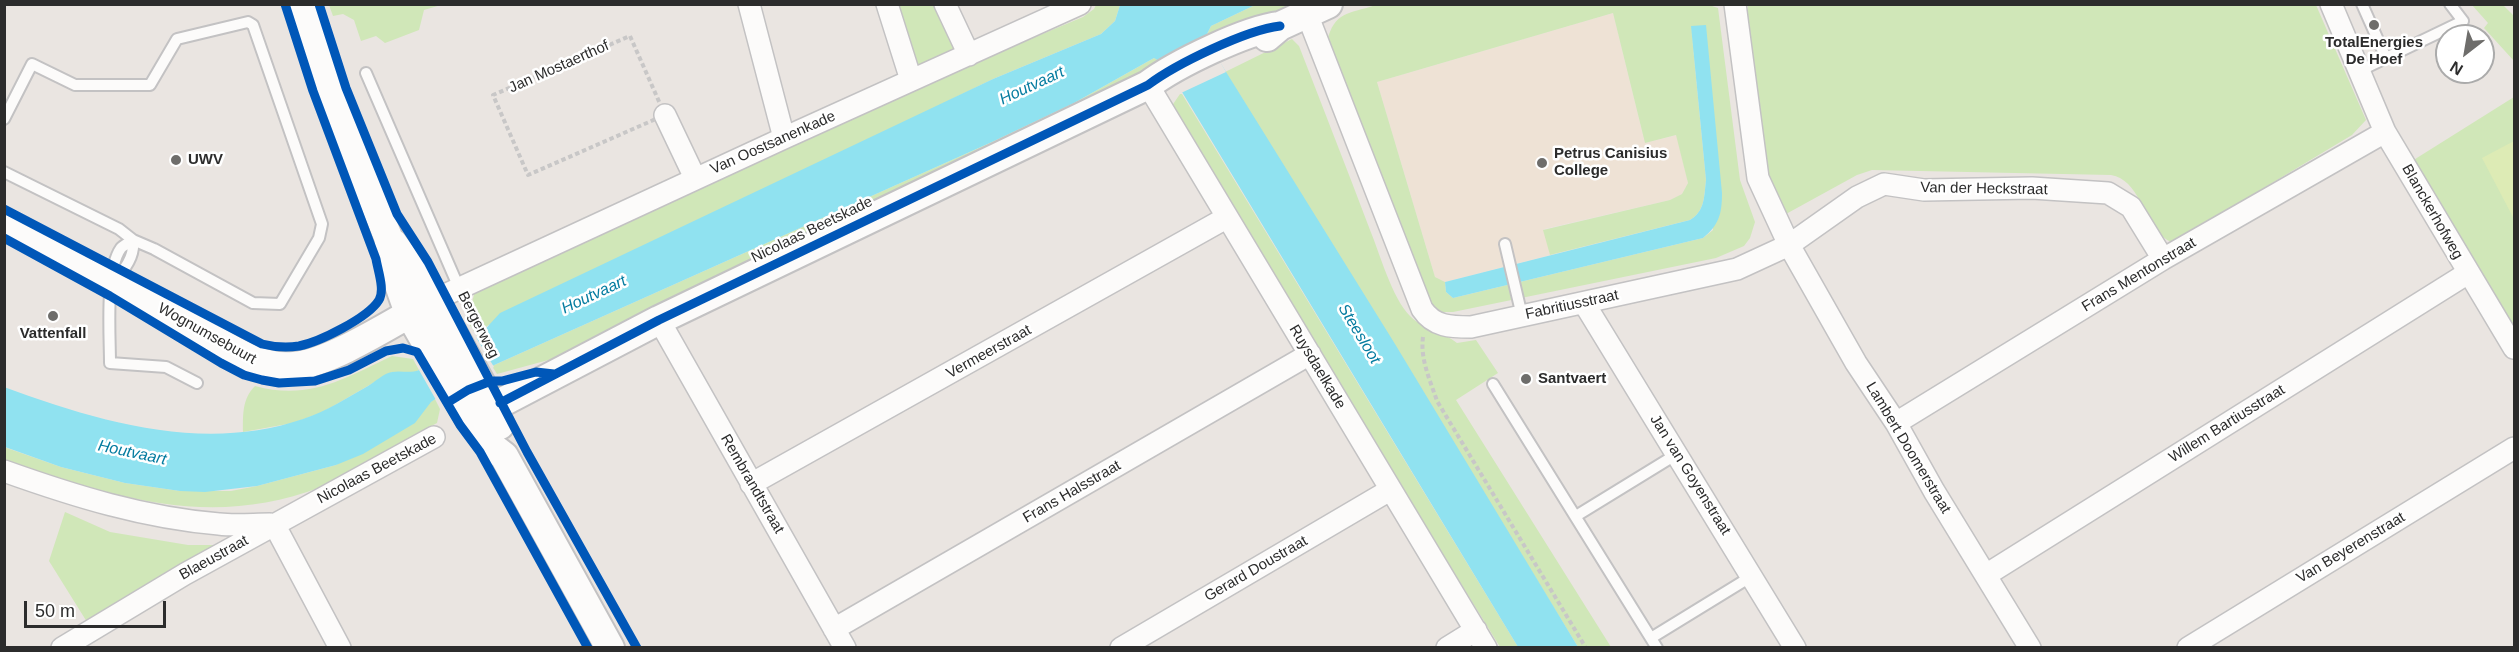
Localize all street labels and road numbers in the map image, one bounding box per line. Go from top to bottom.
street label: Jan Mostaerthof [506,37,612,97]
street label: Van Oostsanenkade [708,107,838,179]
street label: Blanckerhofweg [2398,161,2466,263]
street label: Van der Heckstraat [1920,179,2048,199]
street label: Nicolaas Beetskade [748,193,876,267]
street label: Frans Mentonstraat [2079,234,2199,316]
street label: Fabritiusstraat [1524,286,1620,324]
street label: Bergerweg [454,289,502,361]
street label: Wognumsebuurt [155,300,259,368]
street label: Vermeerstraat [943,321,1035,383]
street label: Ruysdaelkade [1285,322,1349,412]
street label: Lambert Doomerstraat [1862,379,1954,517]
street label: Willem Bartiusstraat [2166,381,2288,467]
street label: Jan van Goyenstraat [1646,412,1734,538]
street label: Nicolaas Beetskade [314,430,440,508]
street label: Rembrandtstraat [716,431,788,537]
street label: Frans Halsstraat [1020,457,1124,527]
street label: Van Beyerenstraat [2294,509,2408,587]
street label: Blaeustraat [176,532,252,584]
street label: Gerard Doustraat [1201,532,1311,606]

